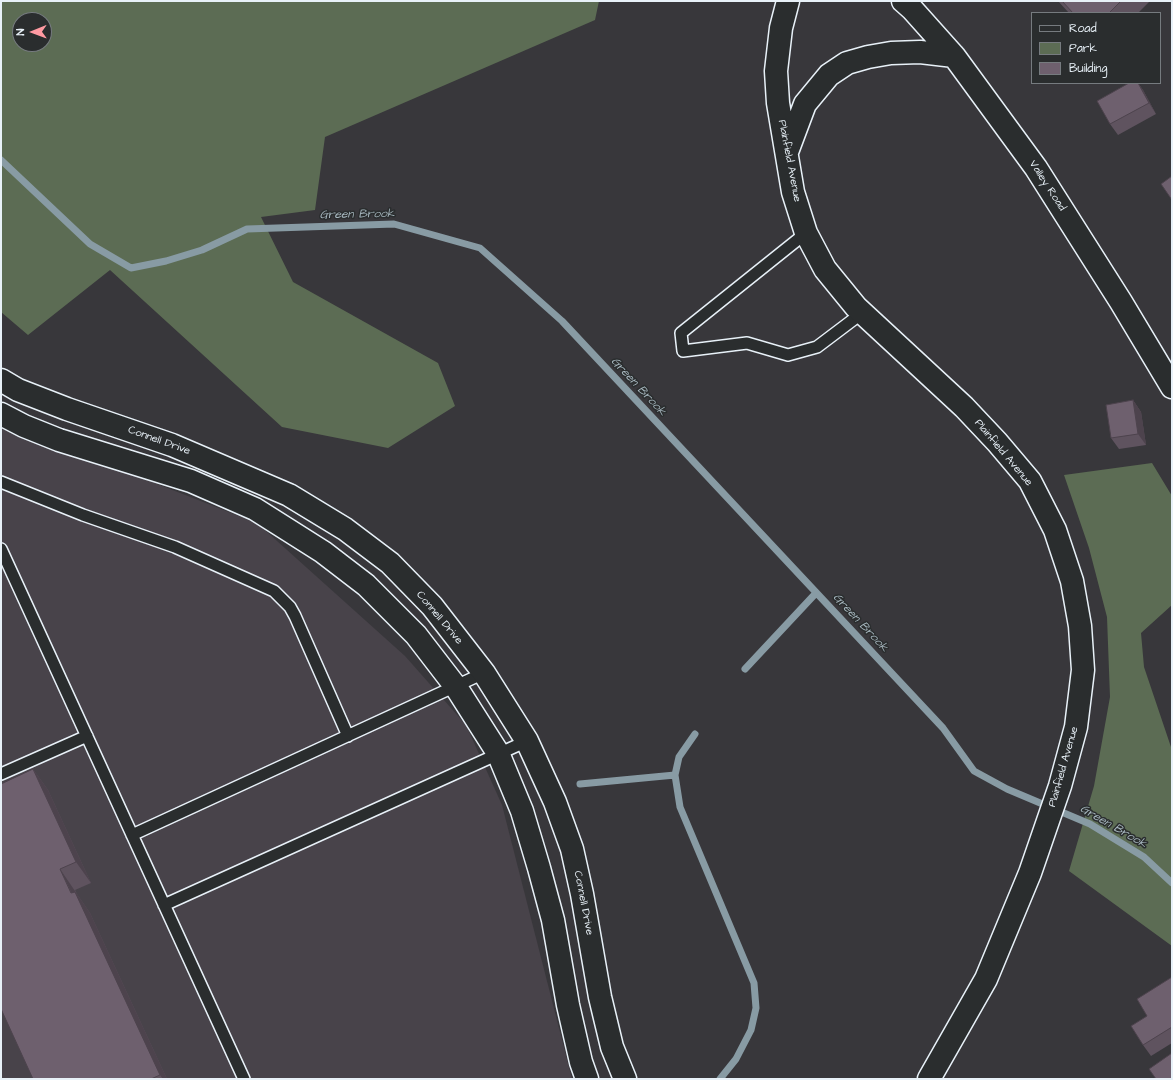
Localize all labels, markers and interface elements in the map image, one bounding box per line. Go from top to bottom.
north arrow [12,12,52,52]
legend [1031,12,1161,84]
text: Road [1069,20,1097,37]
text: N [13,29,28,36]
text: Park [1069,40,1097,57]
text: Building [1069,60,1107,77]
street label: Plainfield Avenue [775,119,803,203]
street label: Valley Road [1026,158,1068,214]
water label: Green Brook [320,207,394,223]
water label: Green Brook [607,355,669,419]
street label: Plainfield Avenue [971,417,1035,489]
street label: Connell Drive [126,424,192,458]
street label: Connell Drive [413,589,465,647]
water label: Green Brook [829,591,891,655]
street label: Plainfield Avenue [1046,725,1082,809]
water label: Green Brook [1077,802,1149,852]
street label: Connell Drive [570,870,596,936]

